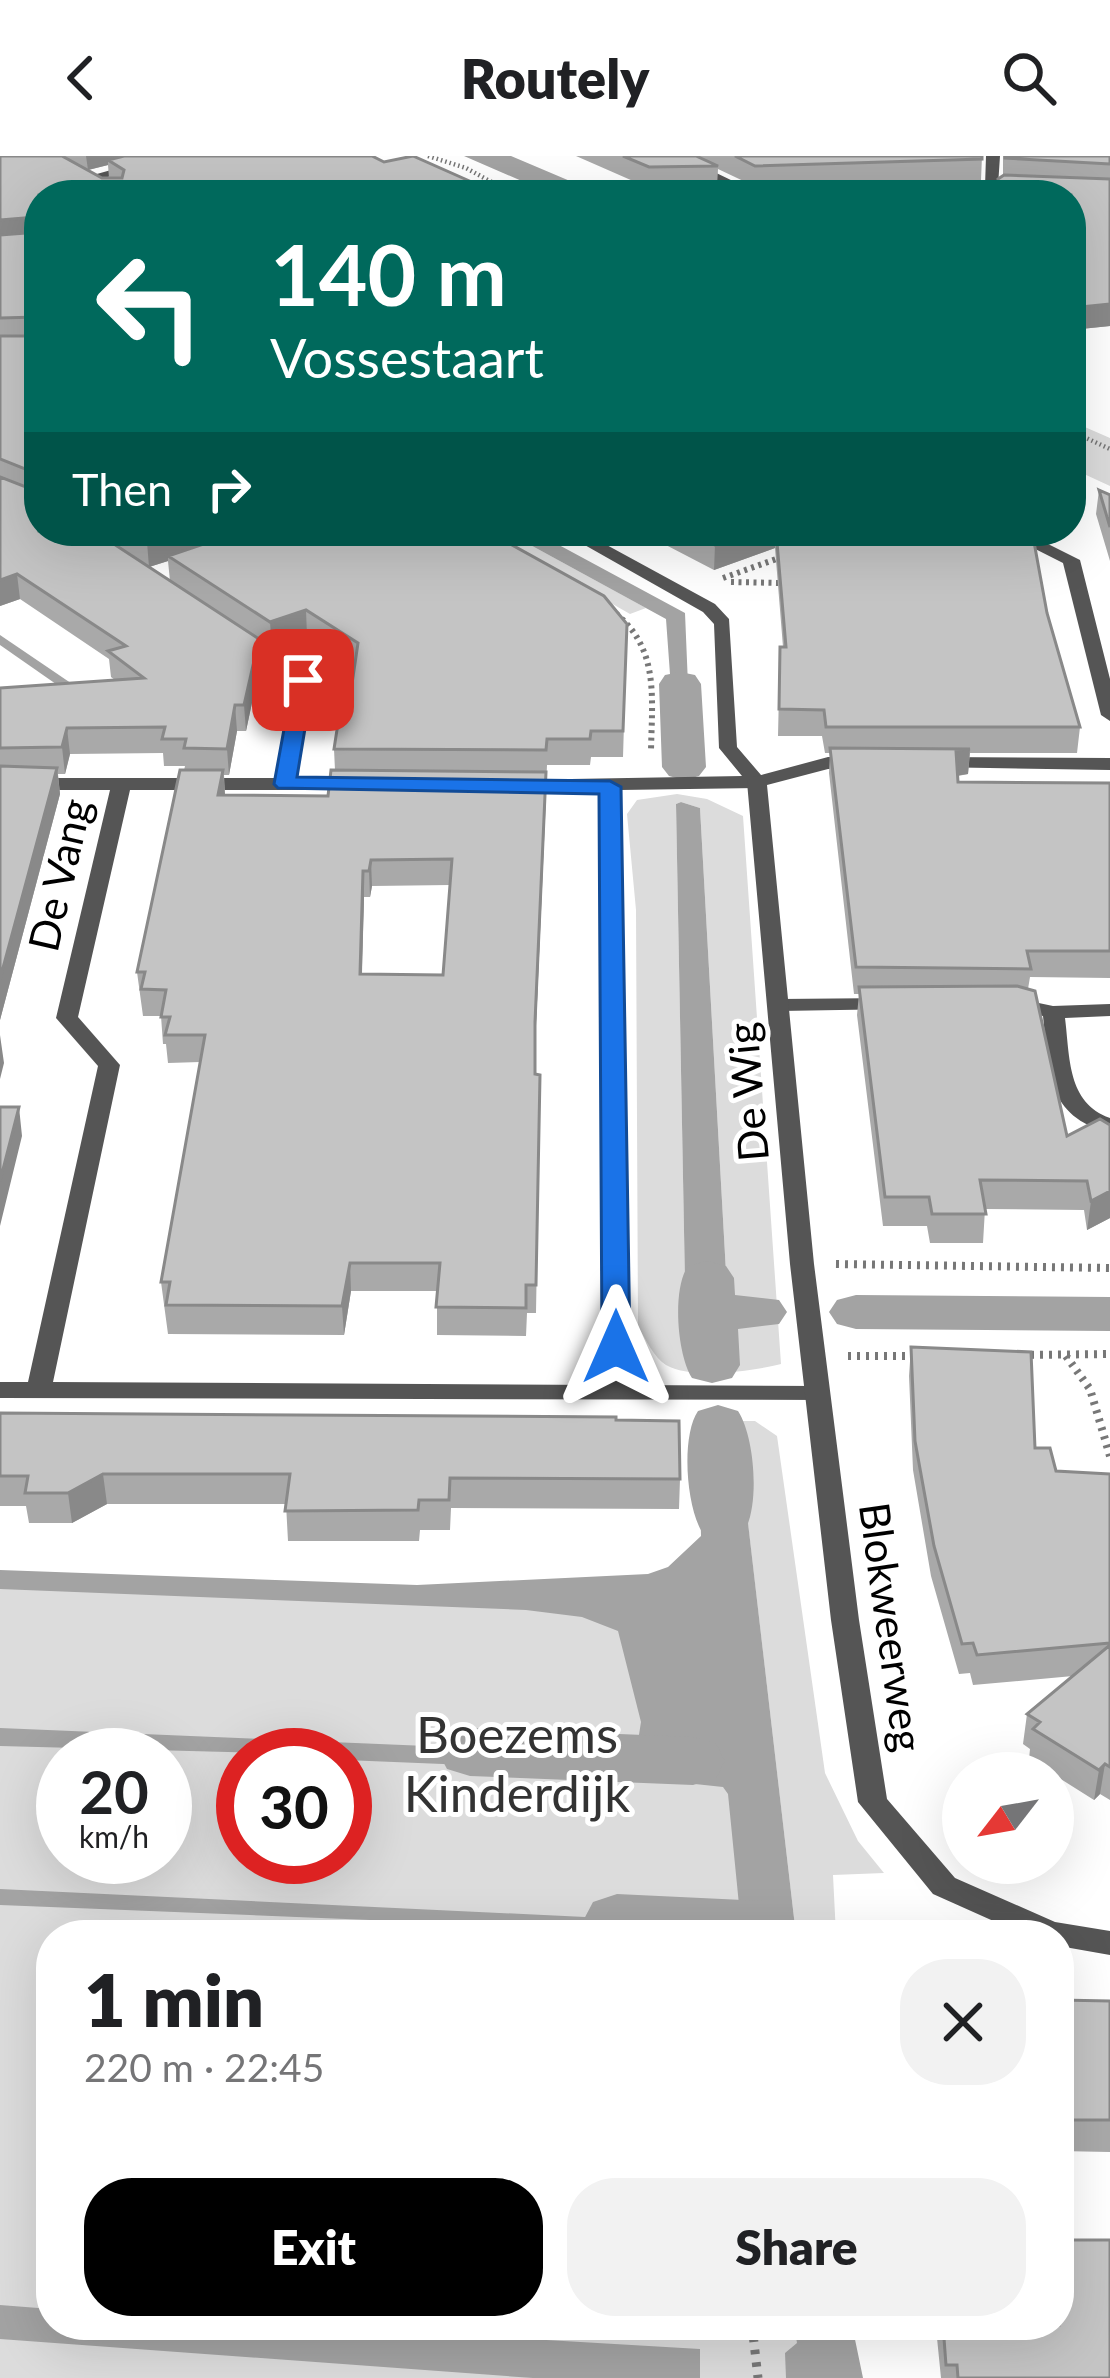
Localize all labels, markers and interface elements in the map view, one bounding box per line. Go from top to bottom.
icon: back [48,45,114,111]
icon: search [996,45,1062,111]
text: Routely [461,46,649,111]
text: 140 m [270,223,507,324]
icon: left [72,228,228,384]
text: Vossestaart [270,325,544,390]
icon: right [196,456,262,522]
text: Then [72,462,172,516]
pin [252,629,354,731]
icon: arrive [270,647,336,713]
street label: De Vang [17,794,101,956]
street label: De Wig [716,1021,778,1164]
position arrow [553,1284,679,1410]
street label: Blokweerweg [850,1499,934,1755]
park label: Boezems Kinderdijk [404,1703,630,1823]
speed limit sign: 30 [216,1728,372,1884]
north arrow [942,1752,1074,1884]
map controls [942,1752,1074,1884]
text: 20 [79,1755,149,1827]
text: km/h [79,1818,149,1854]
text: 1 min [84,1956,264,2042]
button: close [900,1959,1026,2085]
text: 220 m · 22:45 [84,2044,324,2090]
button: Exit [84,2178,543,2316]
button: Share [567,2178,1026,2316]

